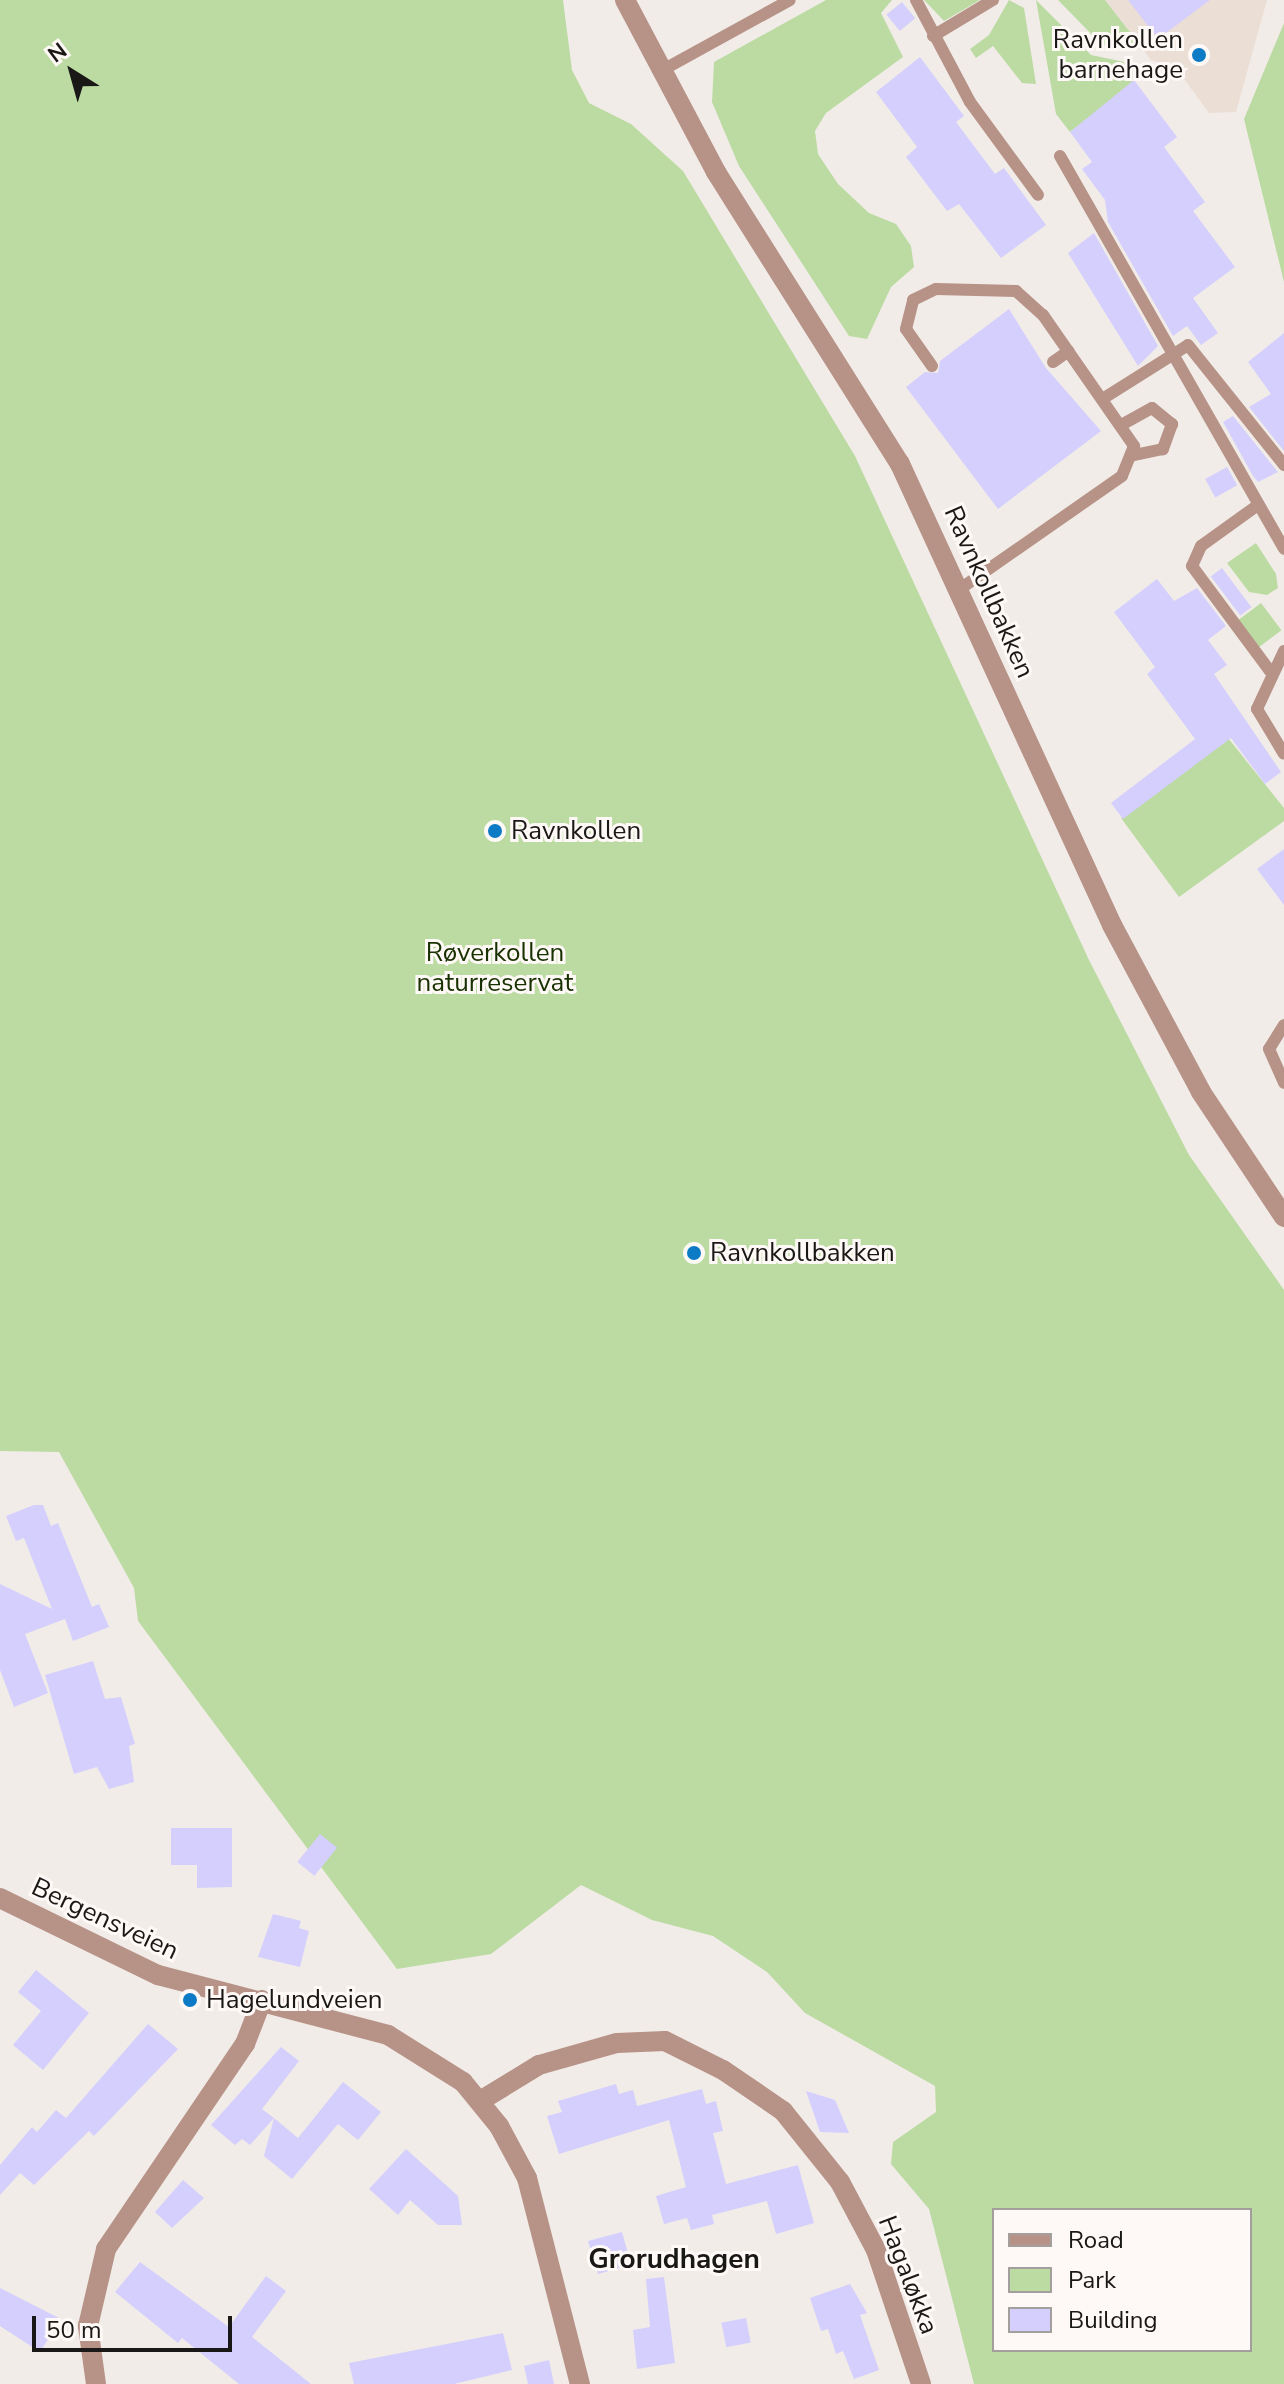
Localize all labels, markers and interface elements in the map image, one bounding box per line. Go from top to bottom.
place label: Ravnkollen barnehage [1053,24,1183,86]
north arrow [32,32,112,112]
text: N [42,36,73,70]
marker: Ravnkollen barnehage [1190,46,1208,64]
street label: Ravnkollbakken [937,501,1041,683]
place label: Ravnkollen [511,815,641,847]
marker: Ravnkollen [486,822,504,840]
park label: Røverkollen naturreservat [417,937,573,998]
place label: Ravnkollbakken [710,1237,895,1269]
marker: Ravnkollbakken [685,1244,703,1262]
street label: Bergensveien [27,1871,183,1967]
place label: Hagelundveien [206,1984,383,2016]
marker: Hagelundveien [181,1991,199,2009]
legend [992,2208,1252,2352]
street label: Hagaløkka [871,2211,945,2339]
text: Road [1068,2224,1124,2256]
district label: Grorudhagen [588,2242,760,2276]
text: Park [1068,2264,1116,2296]
scale bar [36,2300,236,2350]
text: Building [1068,2304,1158,2336]
text: 50 m [46,2314,102,2346]

